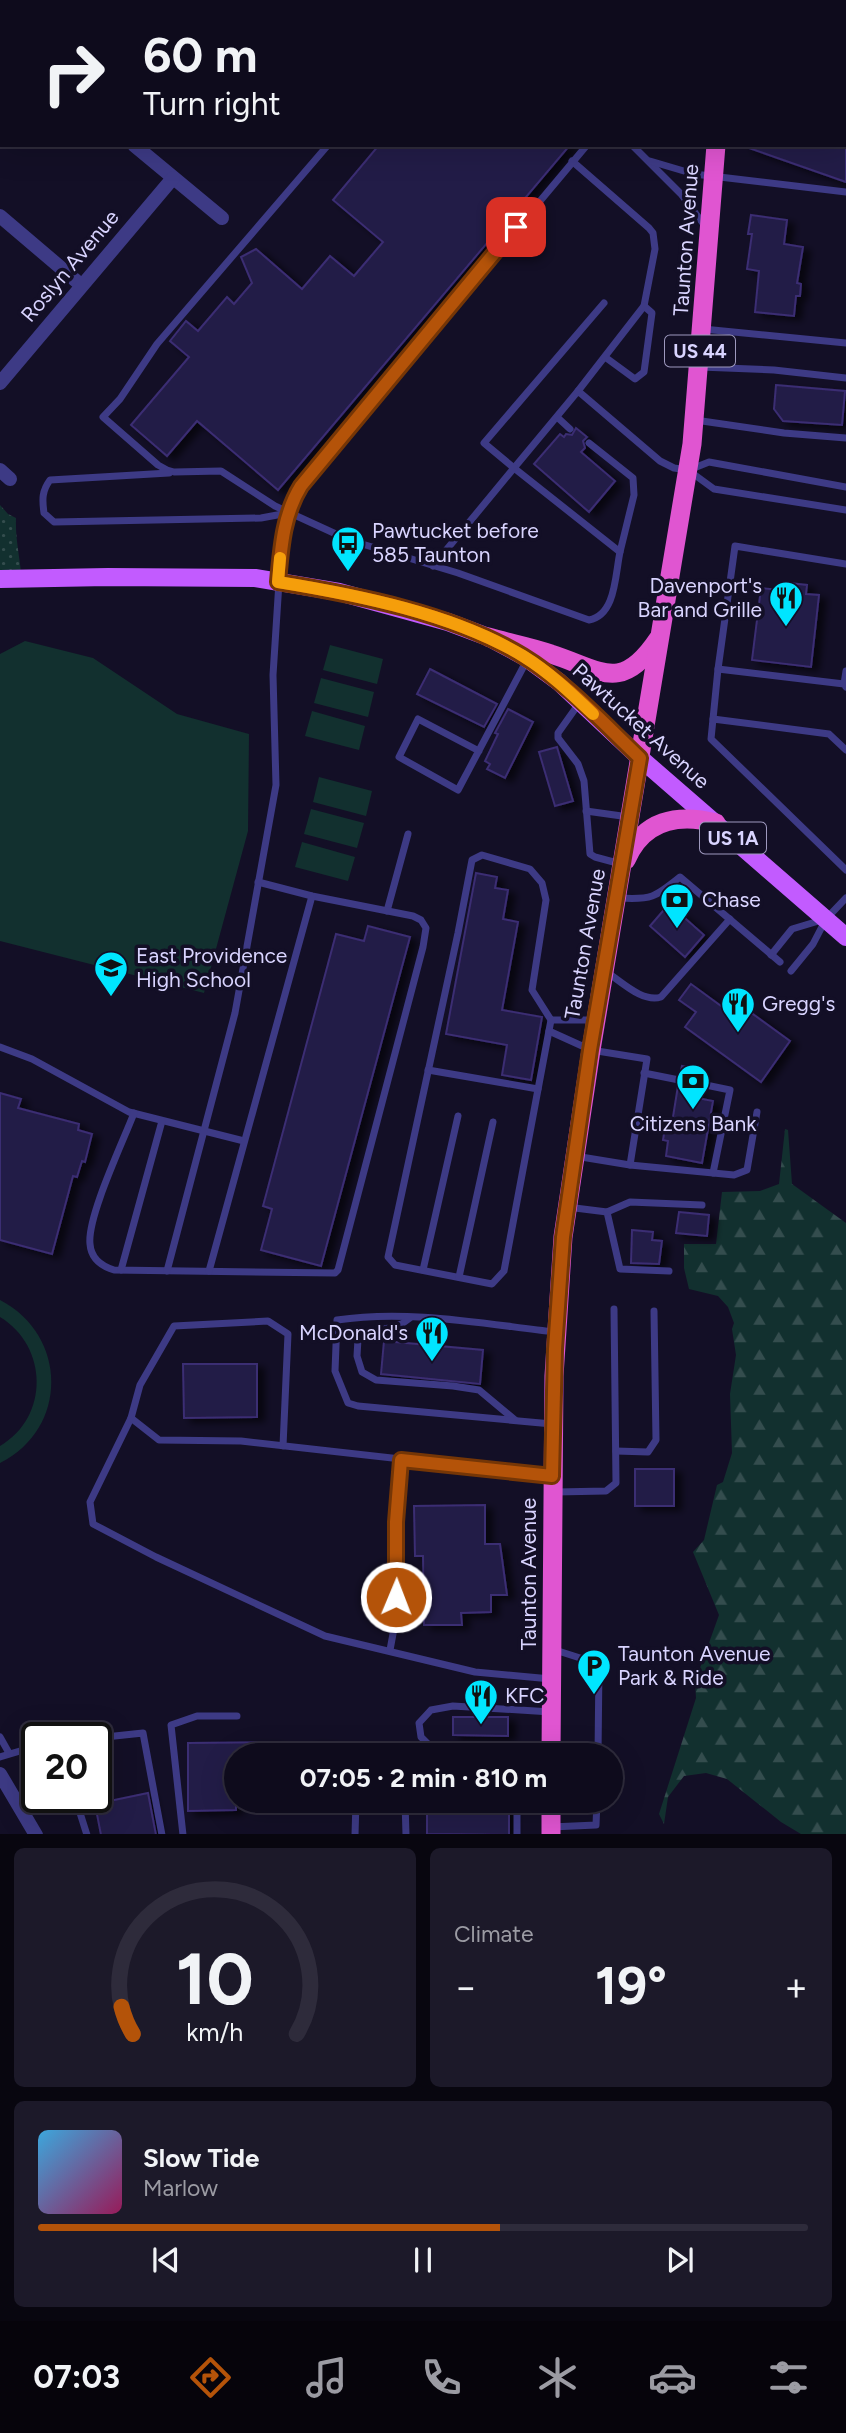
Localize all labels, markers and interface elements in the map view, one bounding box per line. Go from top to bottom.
text: 60 m [143,25,258,84]
icon: right [28,28,119,119]
text: Turn right [143,85,281,123]
street label: Taunton Avenue [668,163,703,317]
pin [486,197,546,257]
street label: Roslyn Avenue [15,205,124,327]
icon: arrive [497,208,535,246]
road number: US 44 [665,336,735,366]
place label: Pawtucket before 585 Taunton [372,518,539,567]
bus stop icon: Pawtucket before 585 Taunton [329,524,367,573]
place label: Davenport's Bar and Grille [638,573,762,622]
restaurant icon: Davenport's Bar and Grille [767,579,805,628]
street label: Pawtucket Avenue [568,658,715,794]
road number: US 1A [700,822,766,853]
street label: Taunton Avenue [559,867,610,1021]
bank icon: Chase [658,881,696,930]
place label: Chase [702,887,761,912]
place label: East Providence High School [136,943,287,992]
school or university icon: East Providence High School [92,949,130,998]
restaurant icon: Gregg's [719,985,757,1034]
place label: Gregg's [762,991,835,1016]
bank icon: Citizens Bank [674,1062,712,1111]
place label: Citizens Bank [630,1111,757,1136]
restaurant icon: McDonald's [413,1314,451,1363]
place label: McDonald's [299,1320,408,1345]
street label: Taunton Avenue [516,1498,541,1650]
position arrow [359,1560,433,1634]
place label: Taunton Avenue Park & Ride [618,1641,770,1690]
parking icon: Taunton Avenue Park & Ride [575,1647,613,1696]
restaurant icon: KFC [462,1677,500,1726]
place label: KFC [505,1683,544,1708]
speed limit sign: 20 [21,1722,112,1813]
text: 07:05 · 2 min · 810 m [300,1762,547,1794]
text: Climate [454,1920,533,1948]
text: 10 [176,1935,254,2022]
text: 19° [595,1955,667,2017]
text: − [454,1964,478,2010]
text: + [784,1964,808,2010]
text: km/h [186,2016,244,2046]
text: Slow Tide [143,2142,259,2174]
text: Marlow [143,2174,218,2202]
icon: previous [147,2241,185,2279]
icon: pause [404,2241,442,2279]
icon: next [661,2241,699,2279]
icon: directions [186,2353,235,2402]
icon: music [302,2353,351,2402]
icon: phone [417,2353,466,2402]
icon: climate [533,2353,582,2402]
icon: car [648,2353,697,2402]
icon: filters [764,2353,813,2402]
text: 07:03 [33,2358,120,2396]

